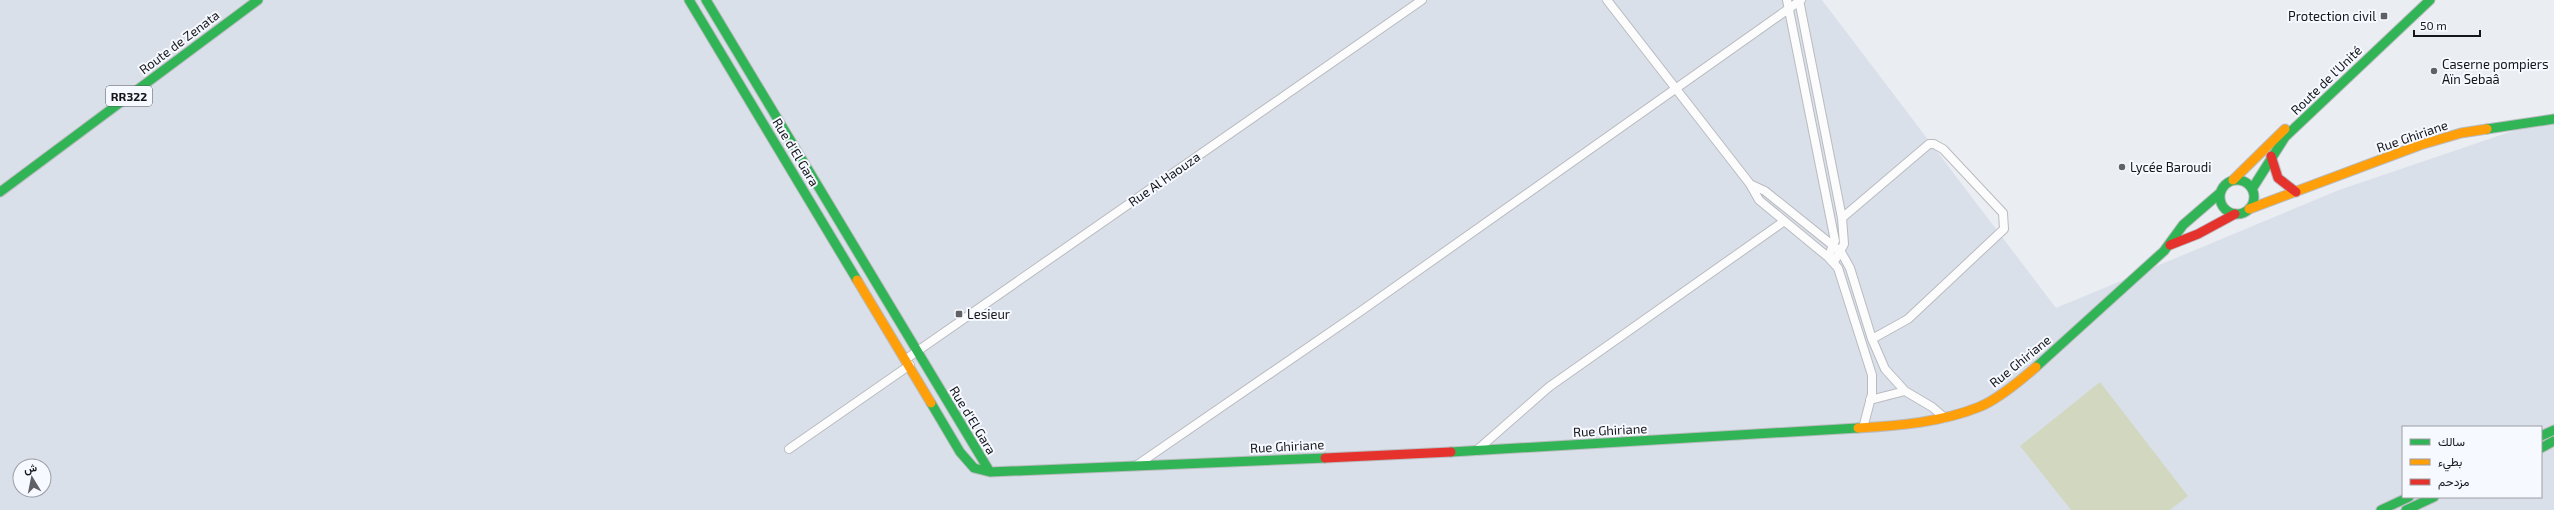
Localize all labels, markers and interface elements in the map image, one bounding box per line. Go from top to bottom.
street label: Route de Zenata [136,7,222,77]
place label: Protection civil [2288,8,2376,24]
marker: Protection civil [2379,11,2389,21]
scale bar [2414,12,2480,38]
text: 50 m [2420,18,2447,32]
street label: Route de l'Unité [2287,42,2365,118]
place label: Caserne pompiers Aïn Sebaâ [2442,56,2549,87]
marker: Caserne pompiers Aïn Sebaâ [2429,66,2439,76]
road number: RR322 [106,86,152,106]
street label: Rue d'El Gara [769,115,823,189]
street label: Rue Ghiriane [2374,116,2450,156]
street label: Rue Al Haouza [1125,148,1203,210]
place label: Lycée Baroudi [2130,159,2211,175]
marker: Lycée Baroudi [2117,162,2127,172]
place label: Lesieur [967,306,1010,322]
marker: Lesieur [954,309,964,319]
street label: Rue Ghiriane [1986,331,2054,391]
street label: Rue d'El Gara [946,383,1000,457]
street label: Rue Ghiriane [1572,420,1648,440]
legend [2402,426,2542,498]
text: سالك [2438,434,2465,448]
street label: Rue Ghiriane [1249,436,1325,456]
text: بطيء [2438,454,2462,472]
north arrow [12,458,52,498]
text: ش [23,460,38,476]
text: مزدحم [2438,474,2469,490]

